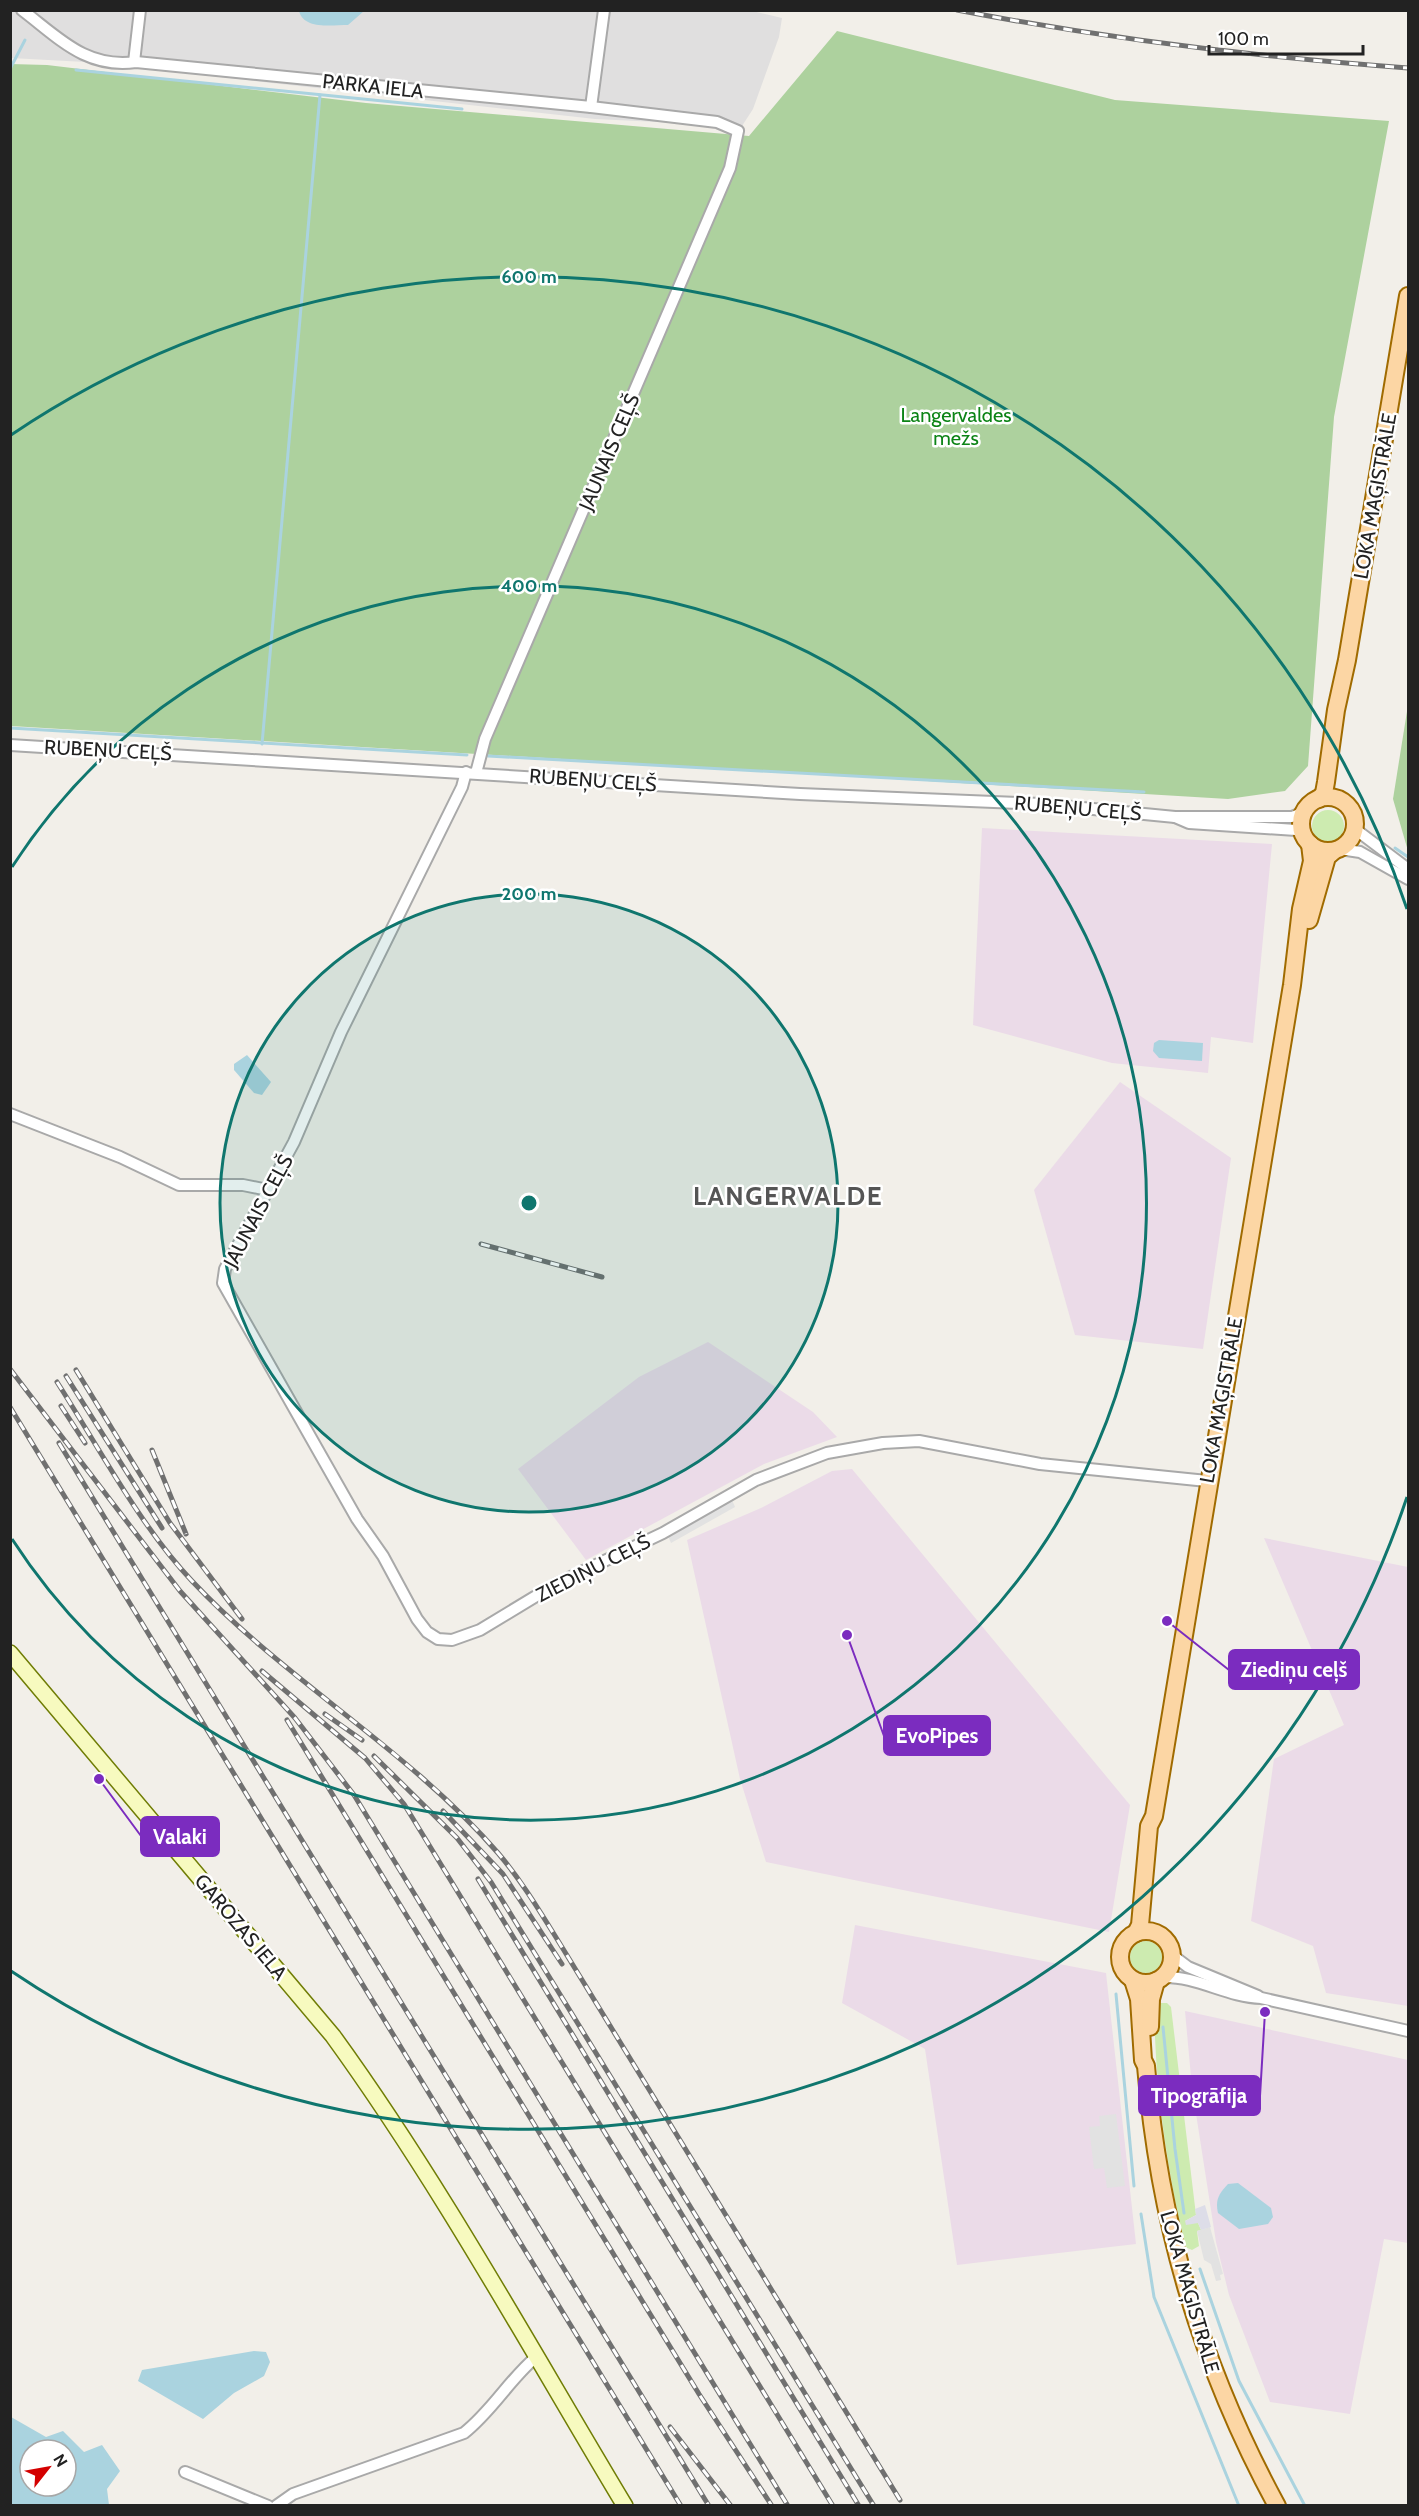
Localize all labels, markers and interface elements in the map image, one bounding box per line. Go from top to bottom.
scale bar [1209,18,1364,56]
text: 100 m [1218,28,1269,50]
street label: PARKA IELA [321,69,425,103]
text: 600 m [501,266,557,288]
street label: JAUNAIS CEĻŠ [573,390,645,515]
park label: Langervaldes mežs [901,403,1011,450]
street label: LOKA MAĢISTRĀLE [1349,411,1402,581]
text: 400 m [501,575,557,597]
street label: RUBEŅU CEĻŠ [44,735,173,766]
street label: RUBEŅU CEĻŠ [528,764,658,797]
street label: RUBEŅU CEĻŠ [1013,790,1143,827]
text: 200 m [502,883,556,905]
street label: JAUNAIS CEĻŠ [218,1150,299,1273]
district label: LANGERVALDE [693,1180,883,1212]
centre of rings [519,1193,539,1213]
street label: LOKA MAĢISTRĀLE [1195,1315,1248,1485]
street label: ZIEDIŅU CEĻŠ [532,1529,655,1608]
callout: Ziediņu ceļš [1229,1650,1359,1689]
text: Ziediņu ceļš [1241,1657,1348,1684]
callout: EvoPipes [884,1716,990,1755]
text: EvoPipes [896,1723,979,1748]
callout: Valaki [141,1817,219,1856]
text: Valaki [153,1824,207,1849]
street label: GAROZAS IELA [190,1869,293,1985]
callout: Tipogrāfija [1139,2076,1260,2115]
text: Tipogrāfija [1151,2083,1248,2108]
street label: LOKA MAĢISTRĀLE [1154,2208,1225,2376]
north arrow [18,2438,78,2498]
text: N [49,2451,71,2470]

